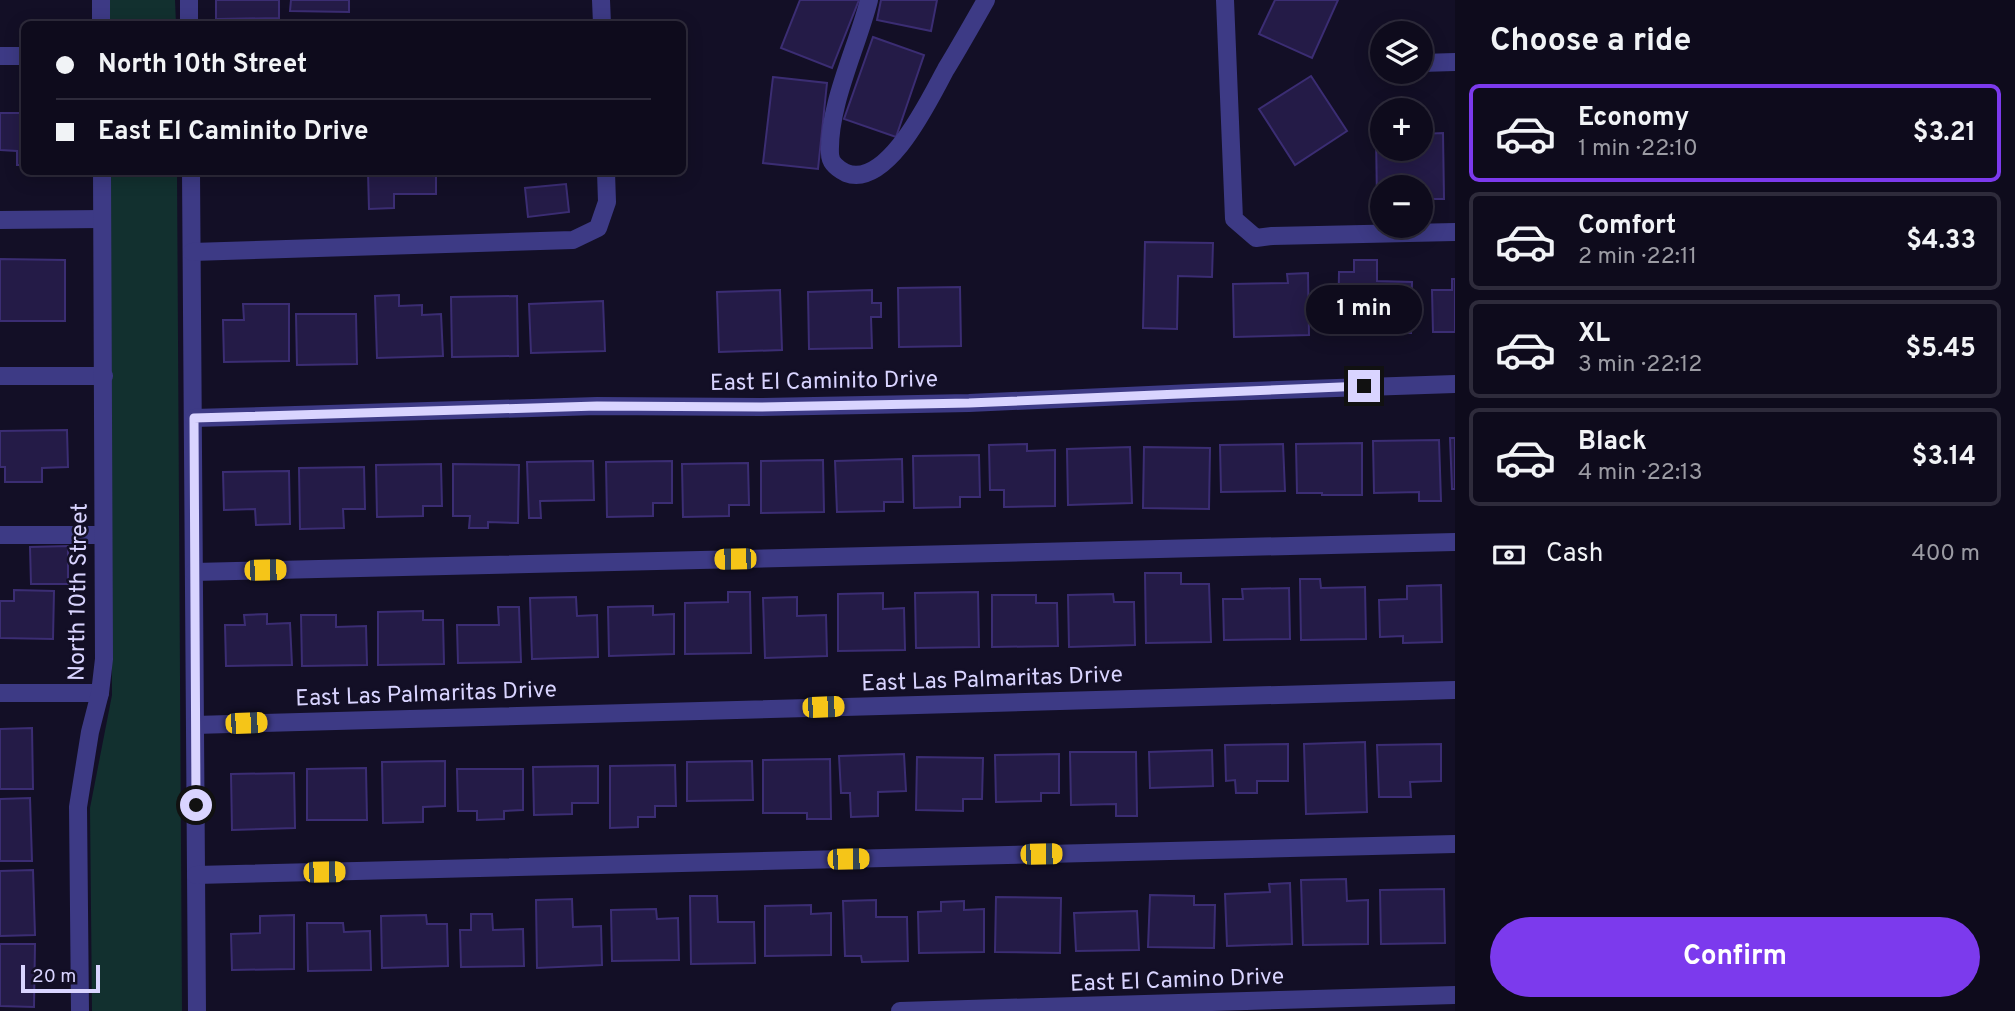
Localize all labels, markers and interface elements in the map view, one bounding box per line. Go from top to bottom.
map controls [1370,21,1433,238]
button: layers [1370,21,1433,84]
text: Choose a ride [1490,22,1691,62]
text: North 10th Street [98,49,307,82]
button: + [1370,98,1433,161]
icon: car [1494,102,1557,165]
text: Economy [1578,102,1689,135]
text: East El Caminito Drive [98,116,369,149]
text: $3.21 [1913,117,1976,150]
text: 1 min · 22:10 [1578,135,1698,164]
button: − [1370,175,1433,238]
icon: car [1494,210,1557,273]
text: Comfort [1578,210,1676,243]
text: $4.33 [1906,225,1976,258]
text: 2 min · 22:11 [1578,243,1697,272]
callout: 1 min [1306,284,1422,334]
text: 1 min [1336,295,1392,324]
icon: car [1494,318,1557,381]
text: XL [1578,318,1610,351]
text: $5.45 [1906,333,1976,366]
text: 3 min · 22:12 [1578,351,1702,380]
street label: East El Caminito Drive [710,366,938,399]
route end [1348,370,1380,402]
icon: car [1494,426,1557,489]
text: Black [1578,426,1647,459]
text: $3.14 [1912,441,1976,474]
text: 4 min · 22:13 [1578,459,1703,488]
street label: North 10th Street [63,503,96,681]
icon: cash [1490,536,1528,574]
text: Cash [1546,538,1603,571]
text: 400 m [1911,540,1980,569]
car [714,548,757,570]
car [244,559,287,581]
street label: East Las Palmaritas Drive [861,661,1123,700]
street label: East Las Palmaritas Drive [295,676,557,715]
car [802,696,845,718]
car [225,712,268,734]
route start [180,789,212,821]
car [1020,843,1063,865]
car [827,848,870,870]
car [303,861,346,883]
button: Confirm [1490,917,1980,997]
scale bar [21,962,100,994]
street label: East El Camino Drive [1070,963,1285,1000]
text: 20 m [32,965,76,989]

